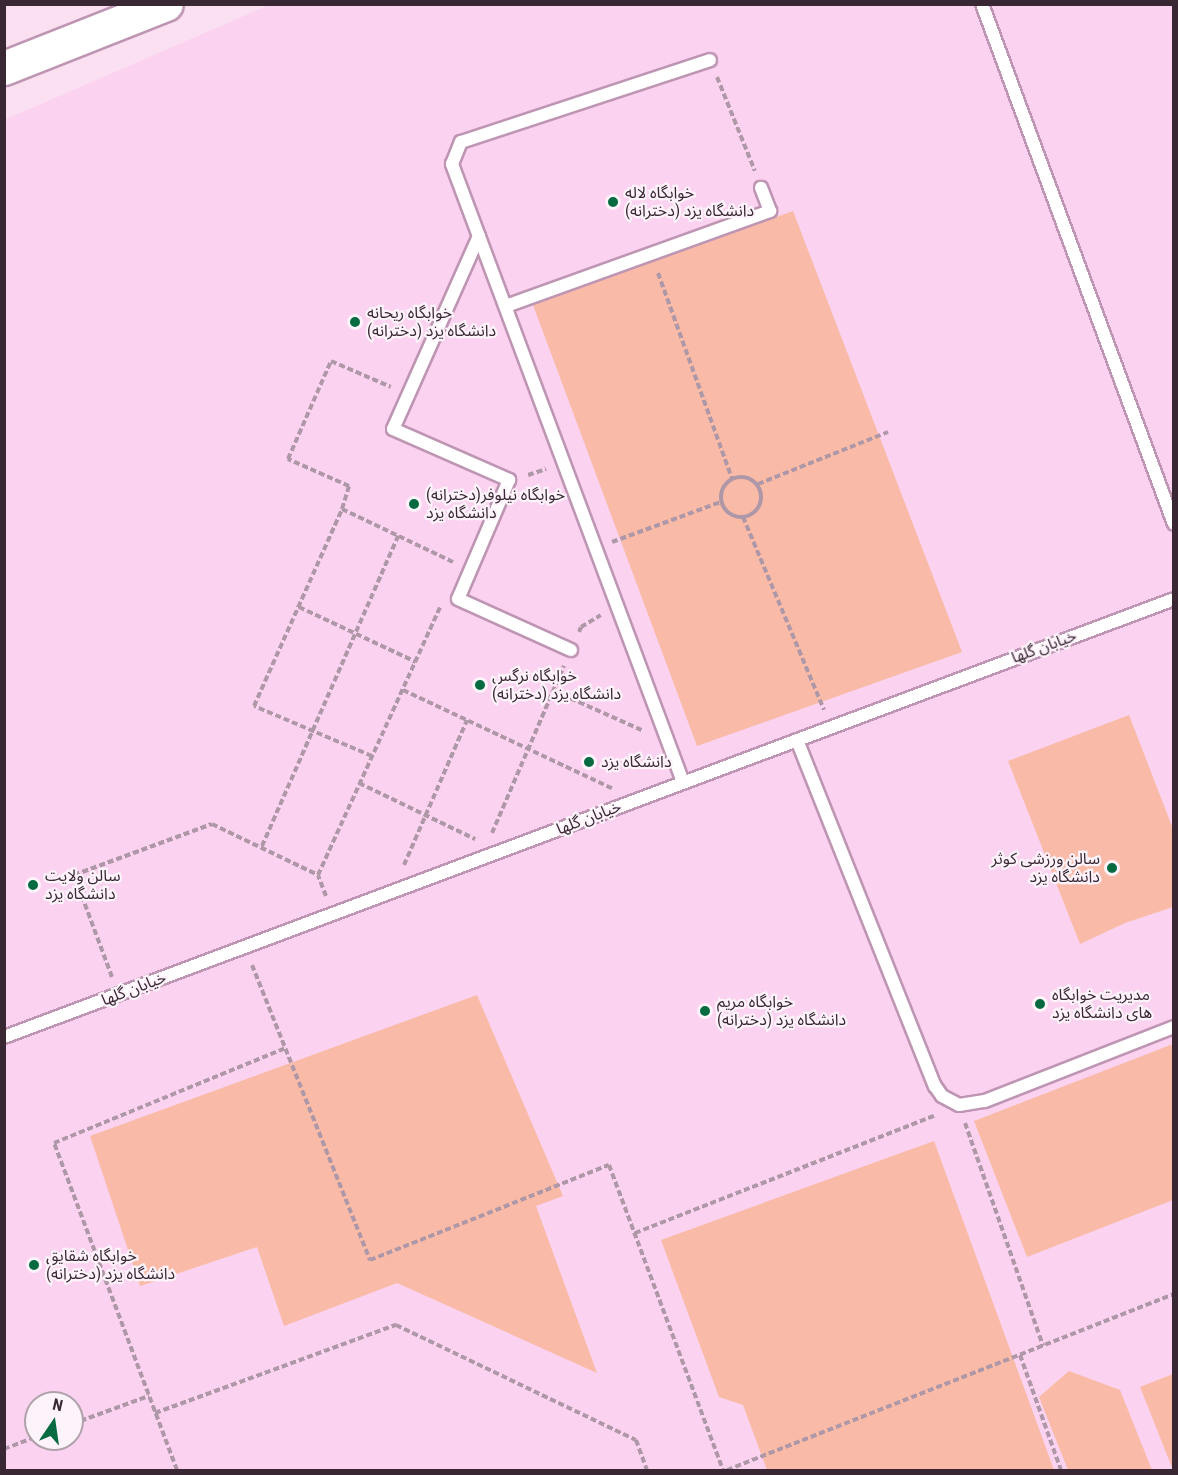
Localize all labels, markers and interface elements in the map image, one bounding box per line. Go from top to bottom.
place label: خوابگاه لاله (دخترانه) دانشگاه یزد [625,183,754,221]
marker: خوابگاه لاله (دخترانه) دانشگاه یزد [606,195,620,209]
place label: خوابگاه ریحانه (دخترانه) دانشگاه یزد [367,303,496,341]
marker: خوابگاه ریحانه (دخترانه) دانشگاه یزد [348,315,362,329]
place label: خوابگاه نیلوفر(دخترانه) دانشگاه یزد [426,485,565,523]
marker: خوابگاه نیلوفر(دخترانه) دانشگاه یزد [407,497,421,511]
street label: خیابان گلها [1009,626,1079,668]
place label: خوابگاه نرگس (دخترانه) دانشگاه یزد [492,666,621,704]
marker: خوابگاه نرگس (دخترانه) دانشگاه یزد [473,678,487,692]
place label: دانشگاه یزد [601,752,672,772]
marker: دانشگاه یزد [582,755,596,769]
street label: خیابان گلها [554,797,624,839]
place label: سالن ورزشی کوثر دانشگاه یزد [992,849,1100,887]
marker: سالن ورزشی کوثر دانشگاه یزد [1105,861,1119,875]
place label: سالن ولایت دانشگاه یزد [45,866,120,904]
marker: سالن ولایت دانشگاه یزد [26,878,40,892]
street label: خیابان گلها [99,968,169,1010]
place label: مدیریت خوابگاه های دانشگاه یزد [1052,985,1152,1023]
place label: خوابگاه مریم (دخترانه) دانشگاه یزد [717,992,846,1030]
marker: مدیریت خوابگاه های دانشگاه یزد [1033,997,1047,1011]
marker: خوابگاه مریم (دخترانه) دانشگاه یزد [698,1004,712,1018]
place label: خوابگاه شقایق (دخترانه) دانشگاه یزد [46,1246,175,1284]
marker: خوابگاه شقایق (دخترانه) دانشگاه یزد [27,1258,41,1272]
north arrow [24,1391,84,1451]
text: N [51,1395,65,1415]

